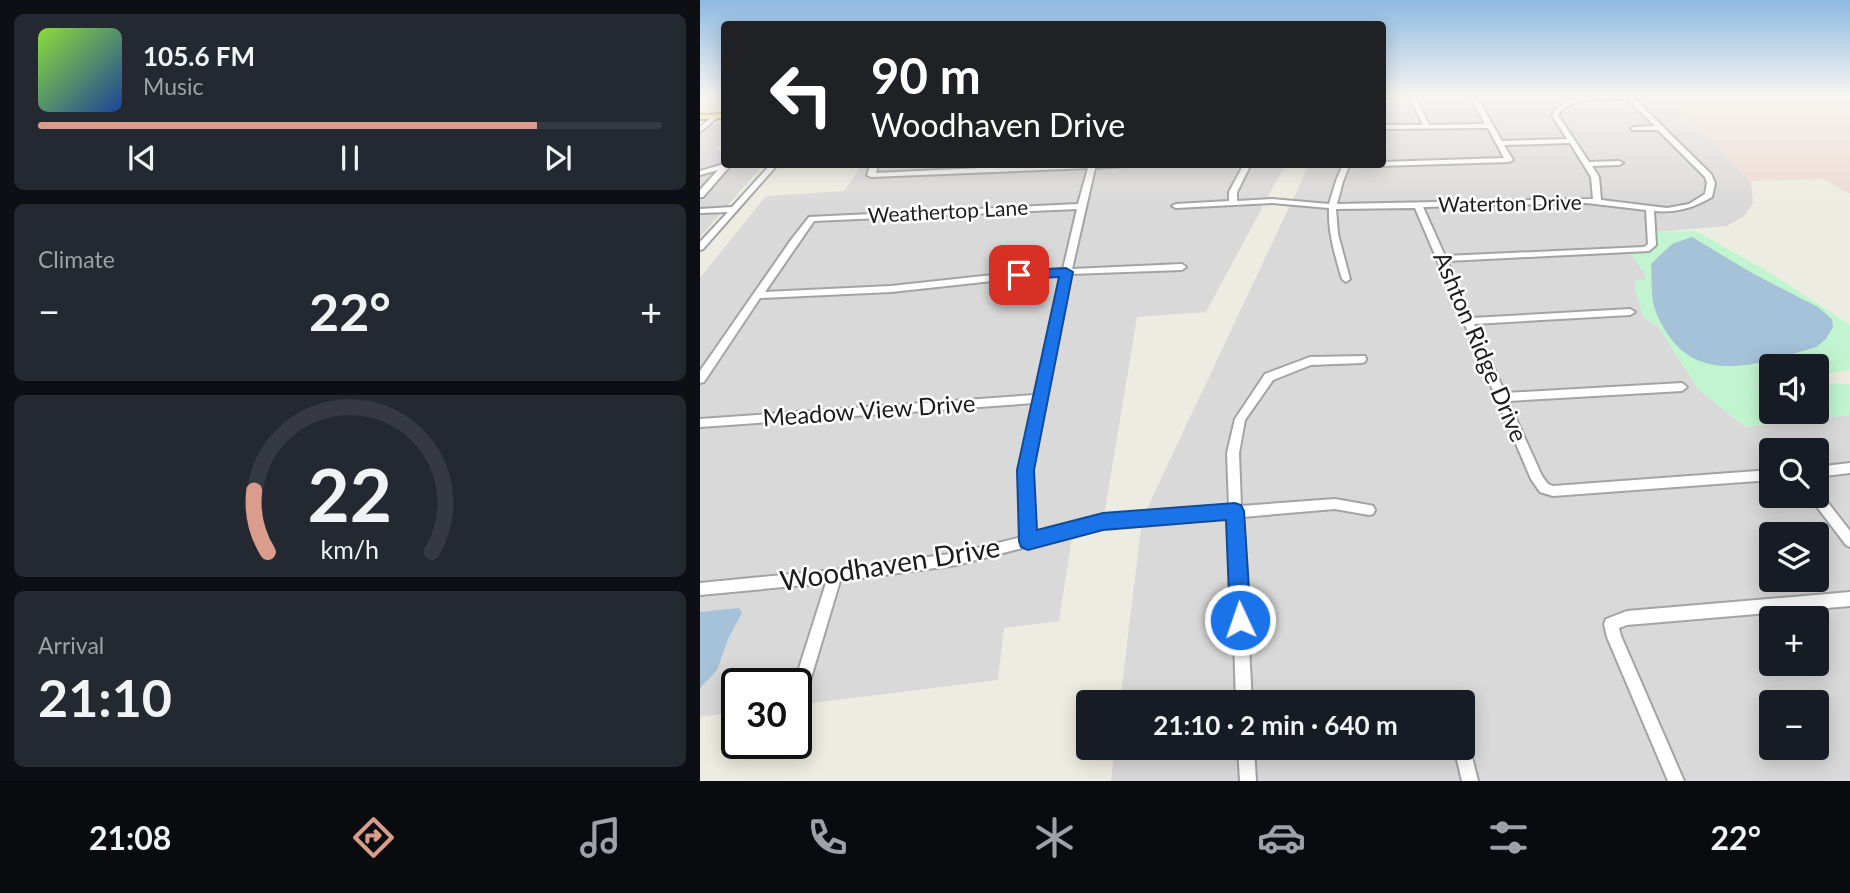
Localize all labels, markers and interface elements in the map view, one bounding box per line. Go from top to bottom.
text: 105.6 FM [143,40,255,72]
text: 90 m [871,46,981,104]
icon: left [756,49,847,140]
text: Music [143,72,203,100]
text: Woodhaven Drive [871,105,1125,144]
icon: previous [123,139,161,177]
icon: pause [331,139,369,177]
icon: next [539,139,577,177]
street label: Waterton Drive [1438,189,1582,216]
street label: Weathertop Lane [867,194,1029,227]
text: Climate [38,245,115,273]
pin [989,245,1049,305]
street label: Ashton Ridge Drive [1428,247,1535,446]
icon: arrive [1000,256,1038,294]
text: 22° [309,280,391,342]
text: − [38,288,60,334]
text: + [640,288,662,334]
map controls [1759,354,1829,760]
button: sound [1759,354,1829,424]
street label: Meadow View Drive [761,388,976,431]
button: search [1759,438,1829,508]
text: 22 [308,450,392,538]
button: layers [1759,522,1829,592]
street label: Woodhaven Drive [777,529,1002,597]
text: km/h [321,533,379,563]
position arrow [1203,583,1277,657]
button: + [1759,606,1829,676]
text: Arrival [38,631,104,659]
text: 21:10 [38,666,172,728]
speed limit sign: 30 [721,668,812,759]
button: − [1759,690,1829,760]
text: 21:10 · 2 min · 640 m [1153,709,1398,741]
icon: directions [349,813,398,862]
icon: music [576,813,625,862]
icon: phone [803,813,852,862]
icon: climate [1030,813,1079,862]
icon: car [1257,813,1306,862]
icon: filters [1484,813,1533,862]
text: 21:08 [89,818,171,857]
text: 22° [1711,818,1761,857]

